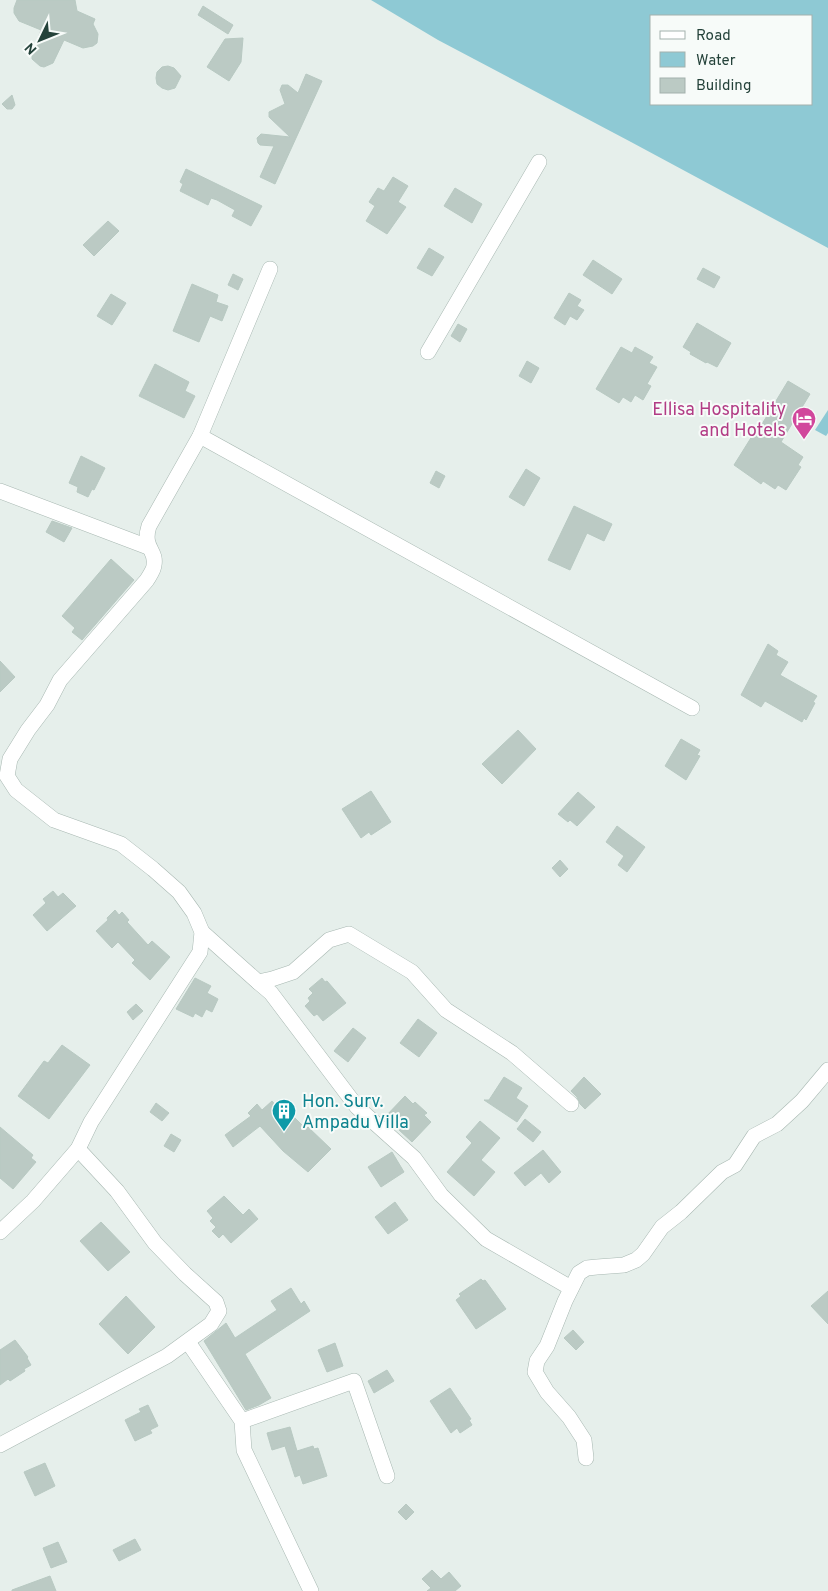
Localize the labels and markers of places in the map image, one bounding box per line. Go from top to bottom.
place label: Ellisa Hospitality and Hotels [652,399,786,443]
hotel icon: Ellisa Hospitality and Hotels [791,406,817,440]
place label: Hon. Surv. Ampadu Villa [302,1091,409,1135]
building icon: Hon. Surv. Ampadu Villa [271,1098,297,1132]

